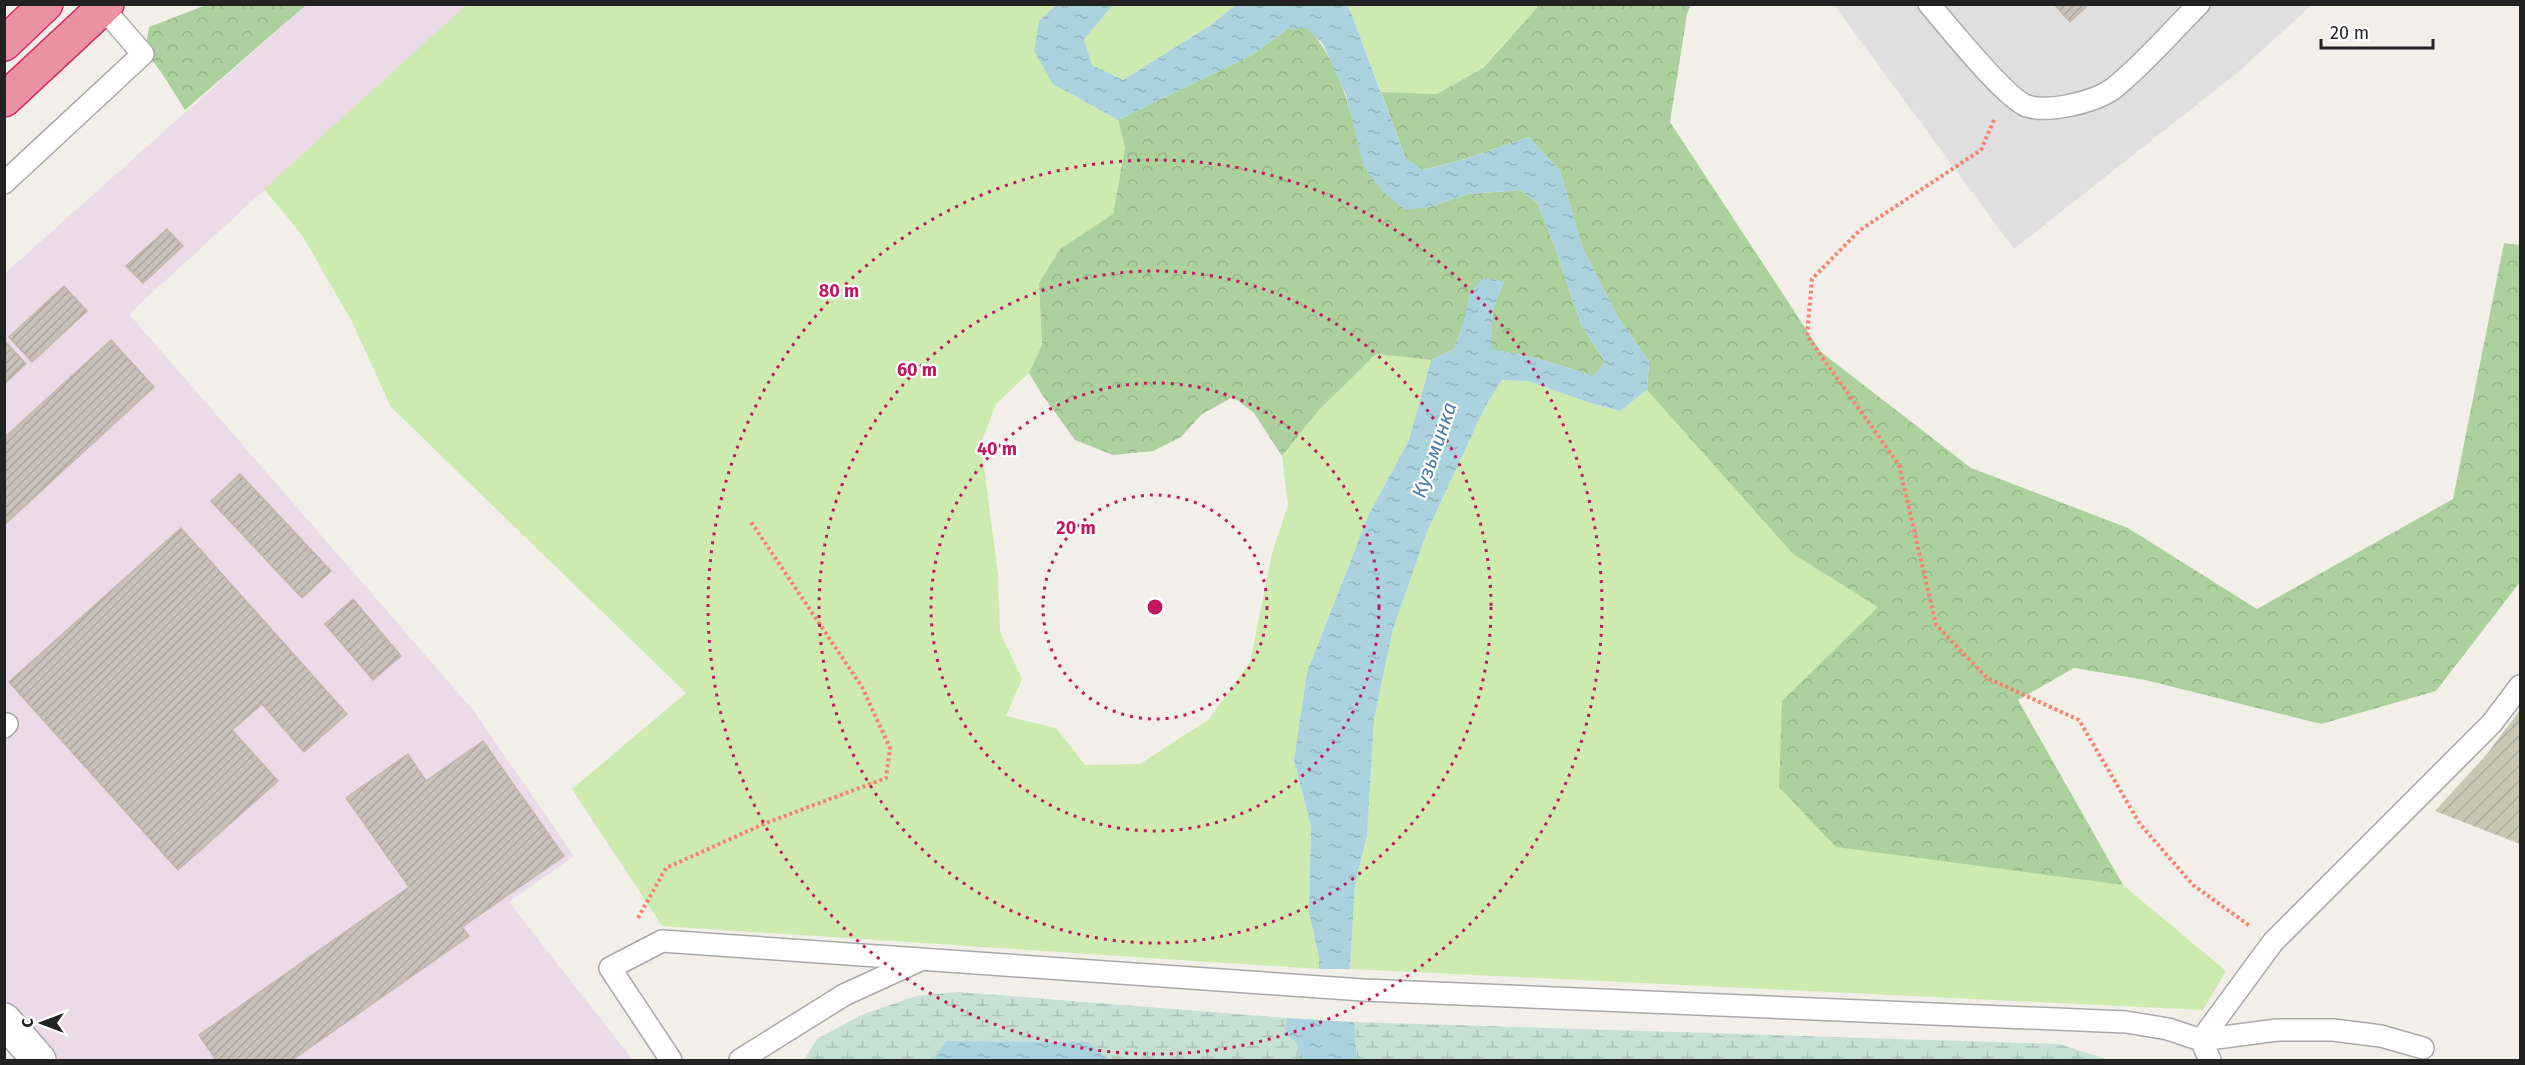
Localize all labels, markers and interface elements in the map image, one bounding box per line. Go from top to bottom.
scale bar [2321,12,2434,50]
text: 20 m [2330,22,2369,44]
text: 80 m [819,280,859,302]
text: 60 m [897,359,937,381]
water label: Кузьминка [1406,399,1462,501]
text: 40 m [977,438,1017,460]
text: 20 m [1056,517,1096,539]
centre of rings [1145,597,1165,617]
north arrow [12,993,72,1053]
text: С [18,1018,37,1028]

